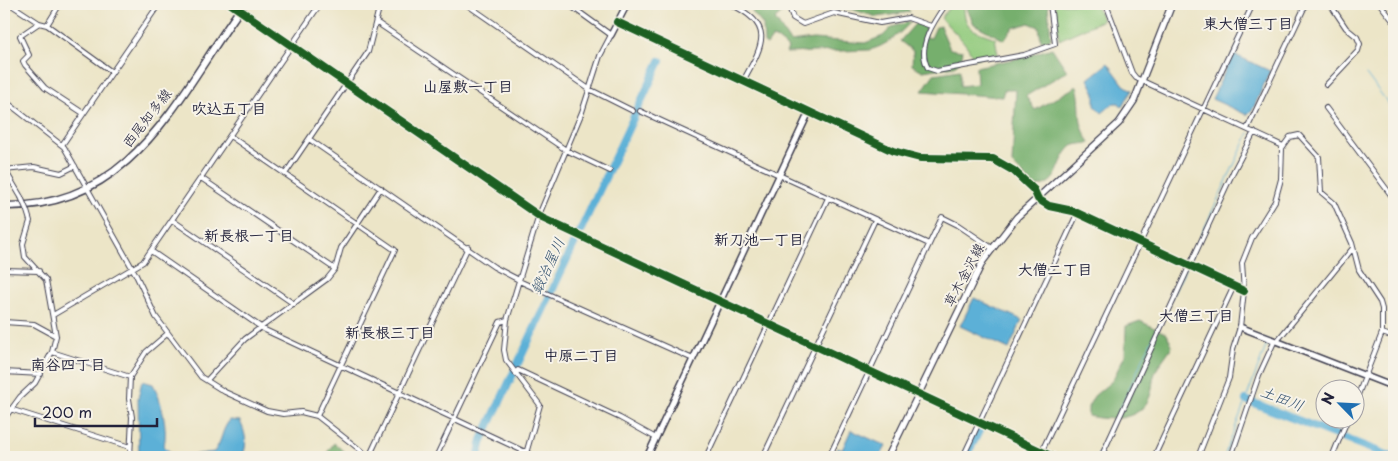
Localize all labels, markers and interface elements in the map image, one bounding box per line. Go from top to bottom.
district label: 東大僧三丁目 [1203,11,1293,34]
district label: 山屋敷一丁目 [423,74,513,97]
street label: 西尾知多線 [117,84,176,152]
district label: 吹込五丁目 [191,96,267,119]
district label: 新長根一丁目 [204,223,294,246]
district label: 新刀池一丁目 [714,227,804,250]
water label: 鍛治屋川 [524,233,570,297]
street label: 草木金沢線 [938,239,989,311]
district label: 大僧二丁目 [1017,257,1093,280]
district label: 大僧三丁目 [1158,303,1234,326]
district label: 新長根三丁目 [345,320,435,343]
district label: 中原二丁目 [543,343,619,366]
district label: 南谷四丁目 [30,352,106,375]
north arrow [1316,378,1366,428]
water label: 土田川 [1257,379,1308,416]
text: N [1316,389,1340,408]
scale bar [35,396,158,428]
text: 200 m [42,400,92,423]

